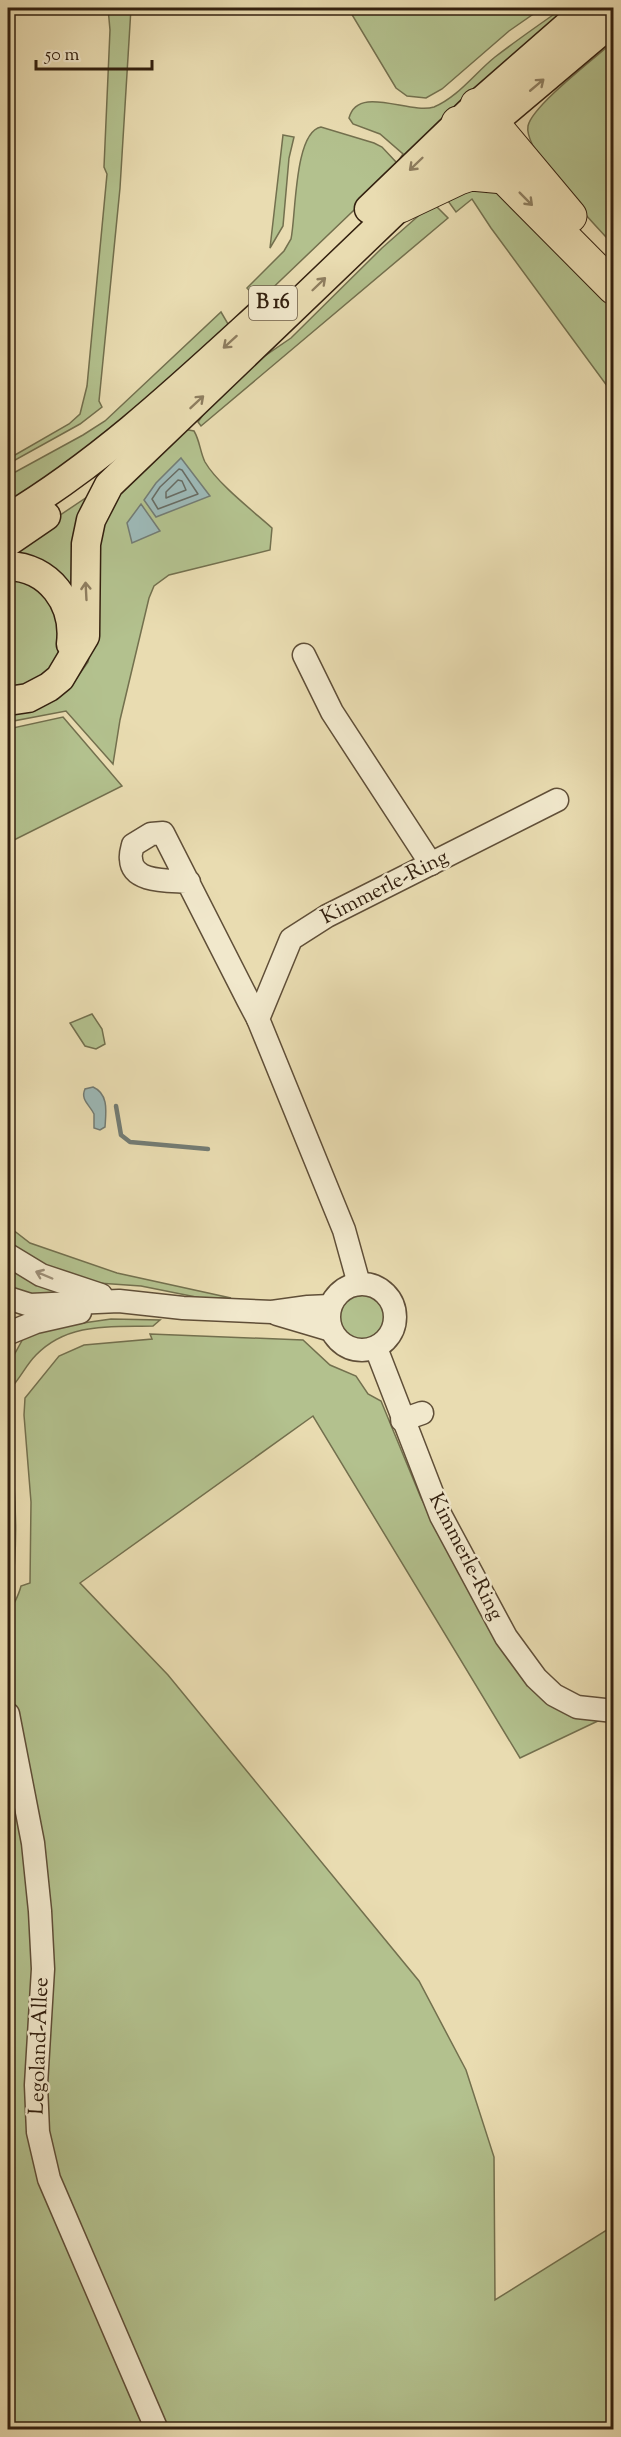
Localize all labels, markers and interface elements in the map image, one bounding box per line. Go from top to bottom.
scale bar [36,33,152,71]
text: 50 m [44,43,80,69]
one-way arrow [529,78,544,92]
one-way arrow [409,157,424,171]
one-way arrow [519,192,534,207]
one-way arrow [312,277,327,292]
road number: B 16 [249,286,297,320]
one-way arrow [223,335,238,349]
one-way arrow [189,394,204,409]
one-way arrow [81,582,92,602]
street label: Kimmerle-Ring [316,843,454,933]
one-way arrow [35,1269,54,1280]
street label: Kimmerle-Ring [420,1488,510,1626]
street label: Legoland-Allee [23,1977,57,2115]

